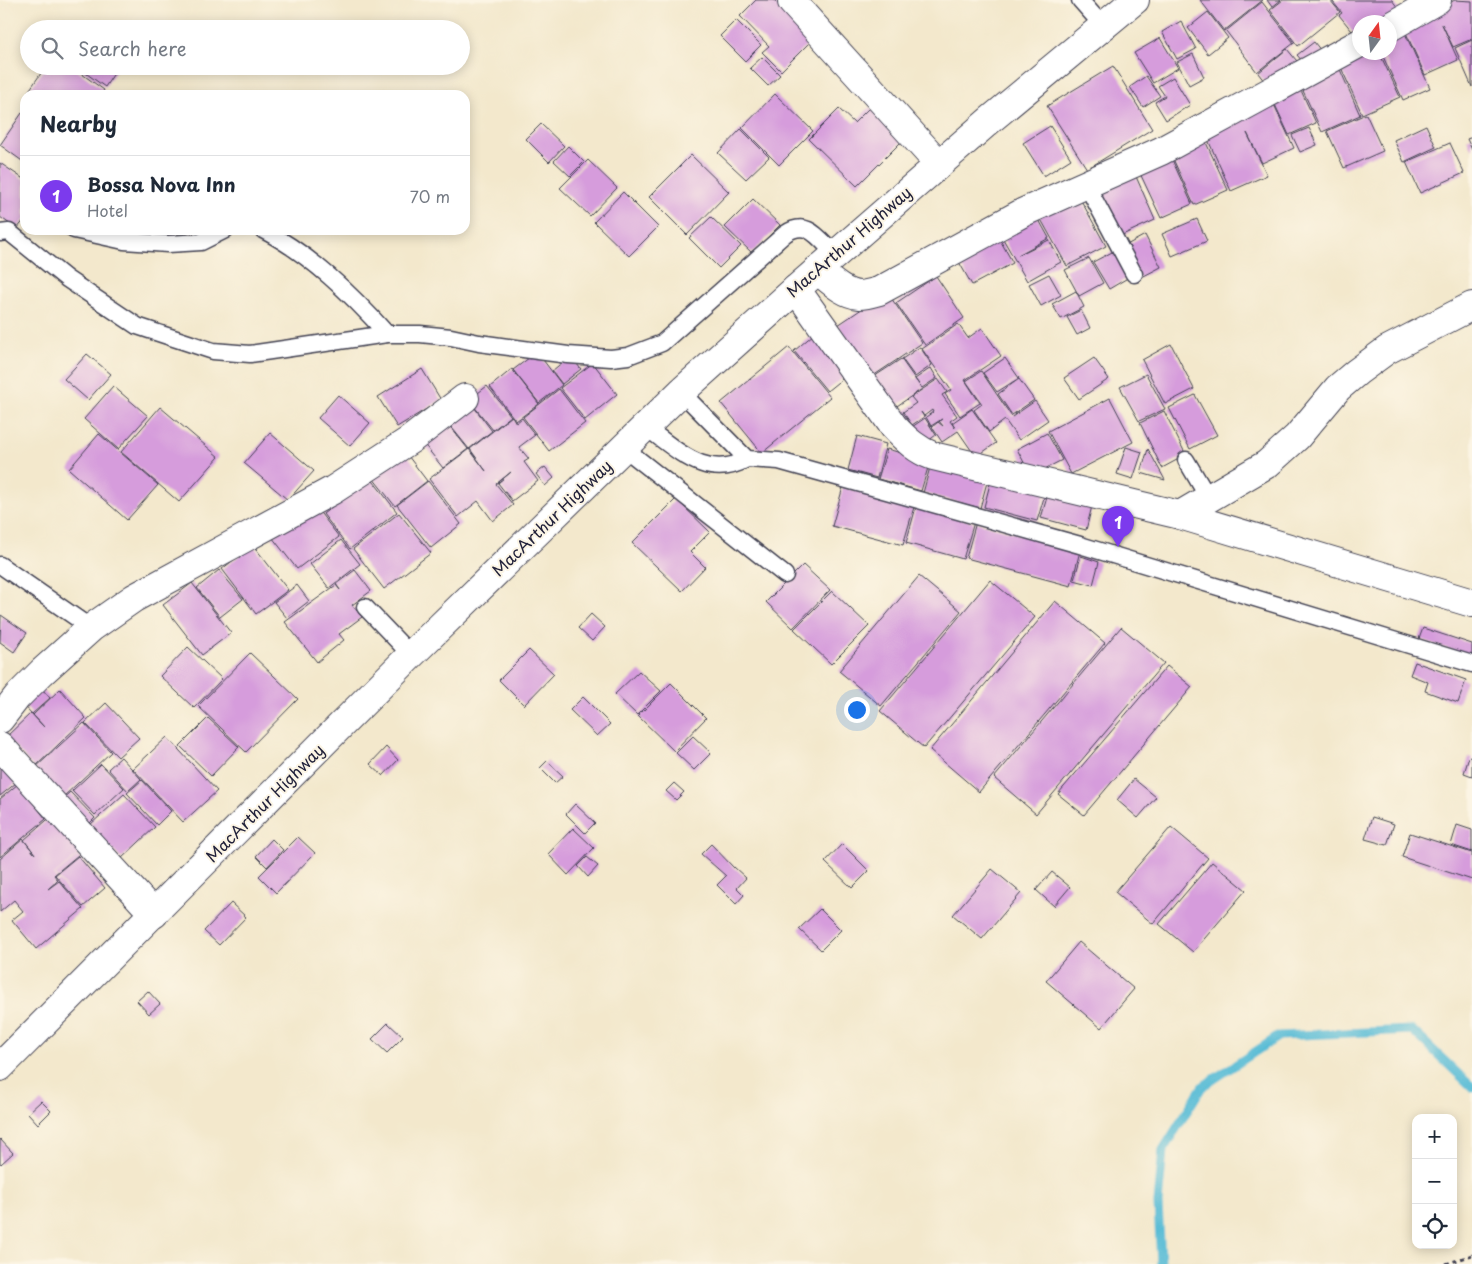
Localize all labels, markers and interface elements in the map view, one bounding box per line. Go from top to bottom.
north arrow [1352,15,1397,60]
search box [20,20,470,75]
icon: search [38,34,66,62]
text: Search here [78,34,187,62]
text: Nearby [40,107,117,139]
text: Bossa Nova Inn [87,170,235,198]
street label: MacArthur Highway [781,180,916,302]
text: 1 [52,184,60,208]
text: 70 m [410,184,450,208]
text: Hotel [87,198,128,222]
street label: MacArthur Highway [486,453,617,581]
pin: 1 [1102,506,1134,547]
your location [844,697,870,723]
street label: MacArthur Highway [200,738,329,867]
map controls [1412,1114,1457,1249]
button: + [1412,1114,1457,1159]
button: − [1412,1159,1457,1204]
button: locate [1412,1204,1457,1249]

